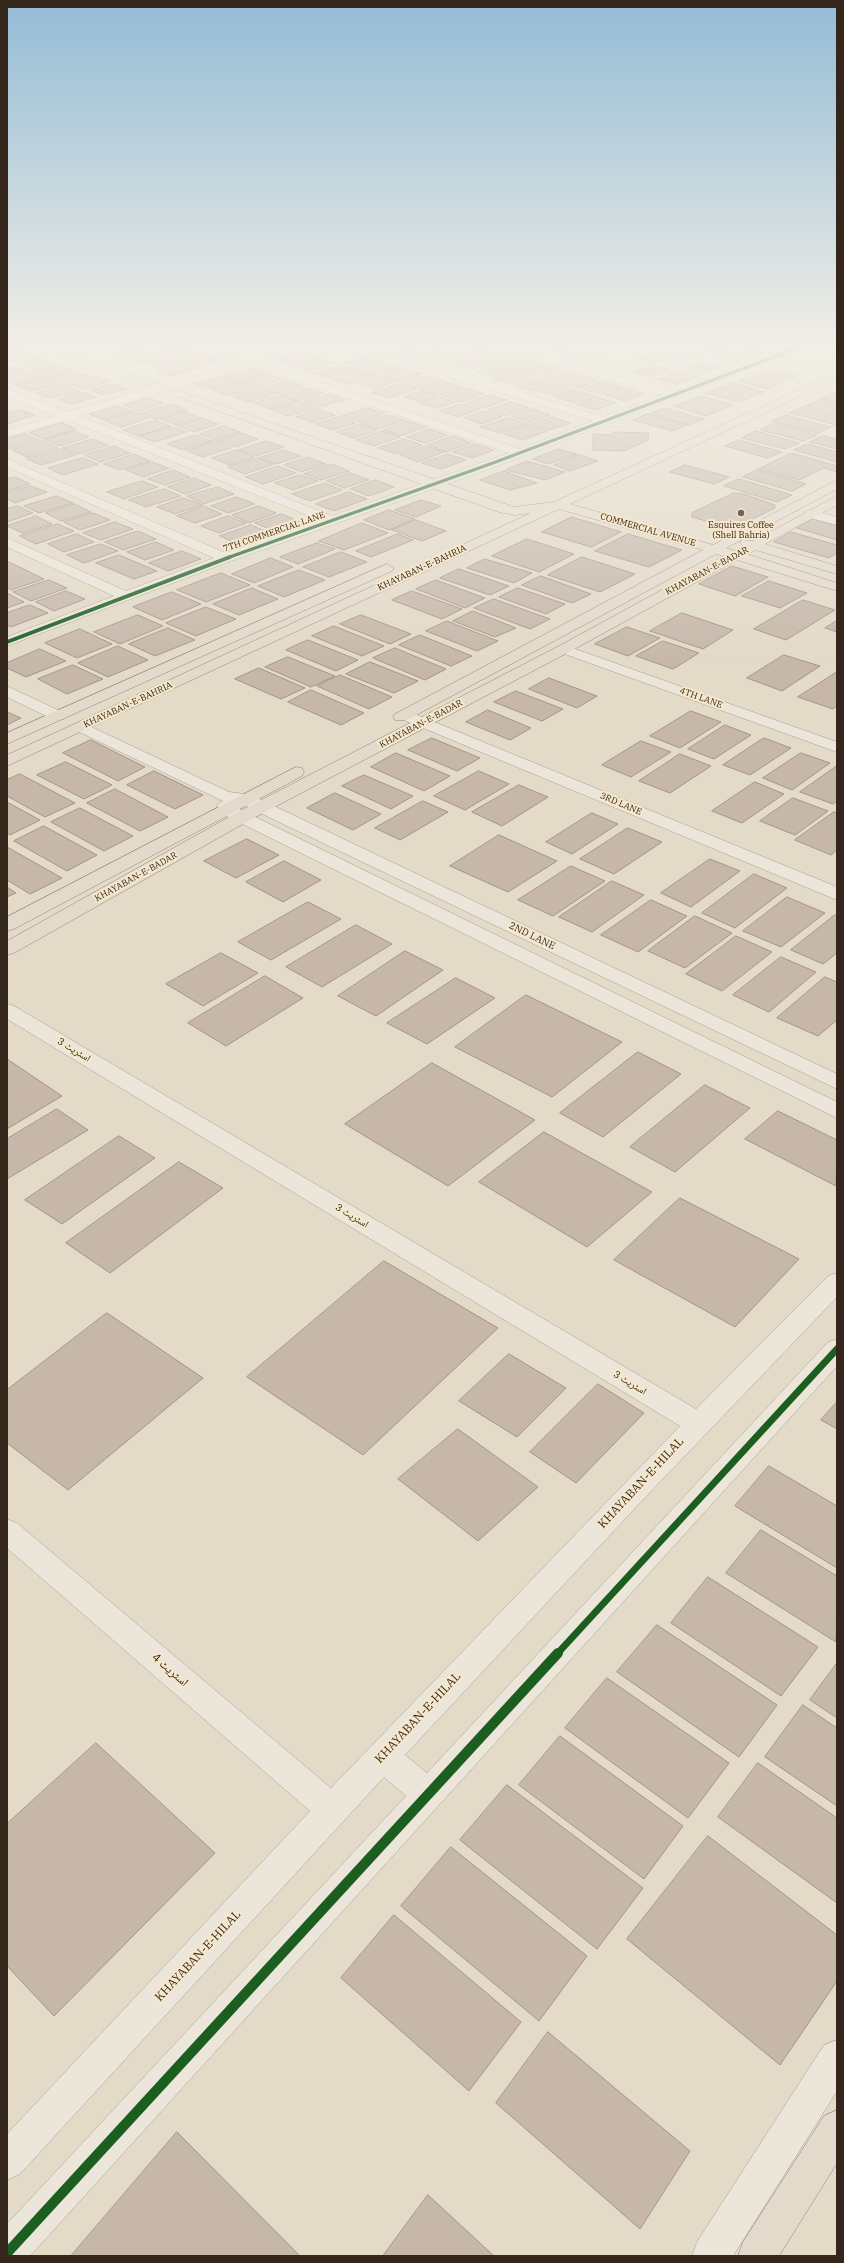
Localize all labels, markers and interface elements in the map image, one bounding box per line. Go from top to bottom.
marker: Esquires Coffee (Shell Bahria) [736,508,746,518]
street label: 7TH COMMERCIAL LANE [222,509,326,555]
street label: COMMERCIAL AVENUE [599,511,697,549]
place label: Esquires Coffee (Shell Bahria) [708,520,774,541]
street label: KHAYABAN-E-BAHRIA [376,543,468,593]
street label: KHAYABAN-E-BADAR [664,545,750,597]
street label: KHAYABAN-E-BAHRIA [82,680,174,730]
street label: 4TH LANE [678,685,724,711]
street label: KHAYABAN-E-BADAR [378,698,464,750]
street label: 3RD LANE [599,790,643,818]
street label: KHAYABAN-E-BADAR [93,850,179,904]
street label: 2ND LANE [507,920,557,952]
street label: اسٹریٹ 3 [55,1035,93,1065]
street label: اسٹریٹ 3 [333,1201,371,1231]
street label: اسٹریٹ 3 [611,1368,649,1398]
street label: KHAYABAN-E-HILAL [595,1435,687,1531]
street label: اسٹریٹ 4 [149,1650,191,1690]
street label: KHAYABAN-E-HILAL [372,1670,464,1766]
street label: KHAYABAN-E-HILAL [152,1908,244,2004]

